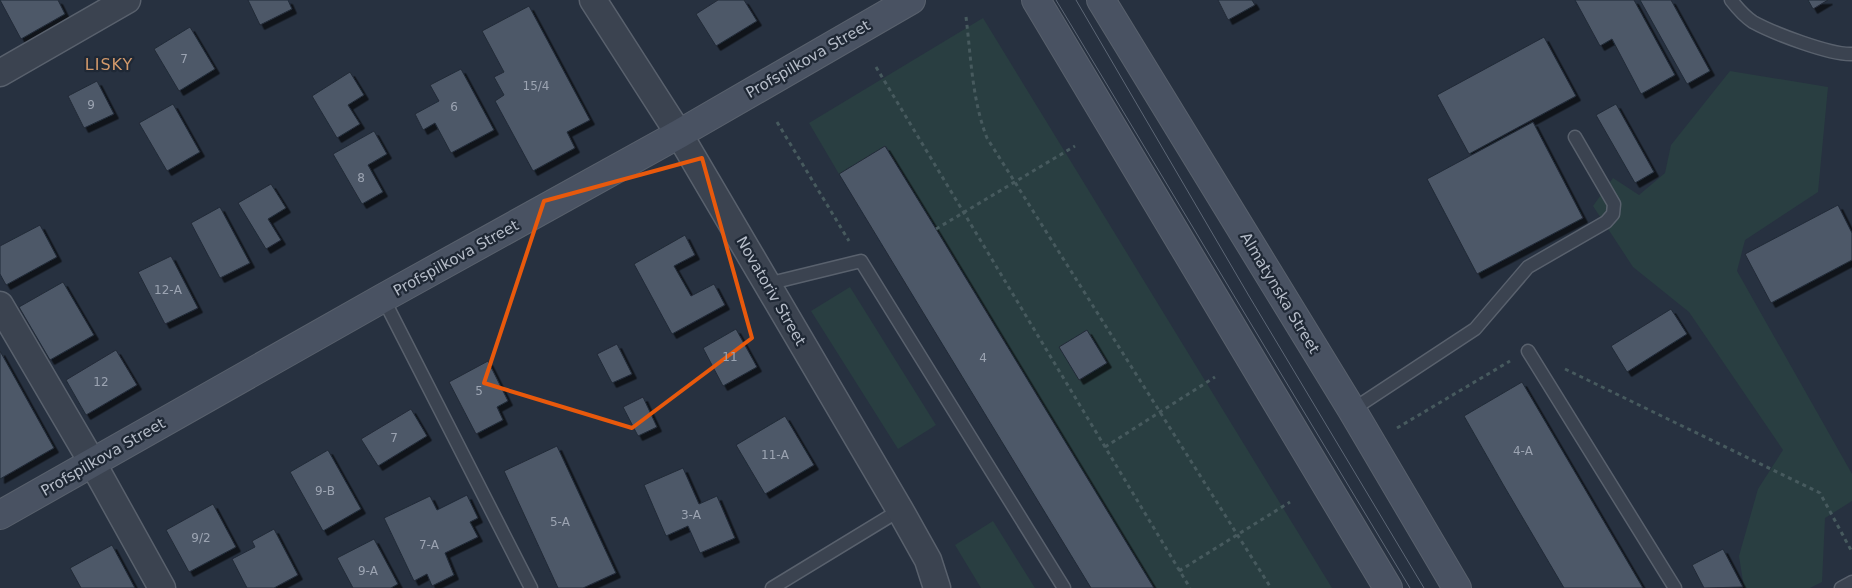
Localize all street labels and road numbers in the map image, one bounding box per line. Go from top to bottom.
street label: Profspilkova Street [743,16,873,102]
street label: Profspilkova Street [390,216,522,300]
street label: Almatynska Street [1237,229,1323,357]
street label: Novatoriv Street [732,233,810,349]
street label: Profspilkova Street [38,414,168,500]

